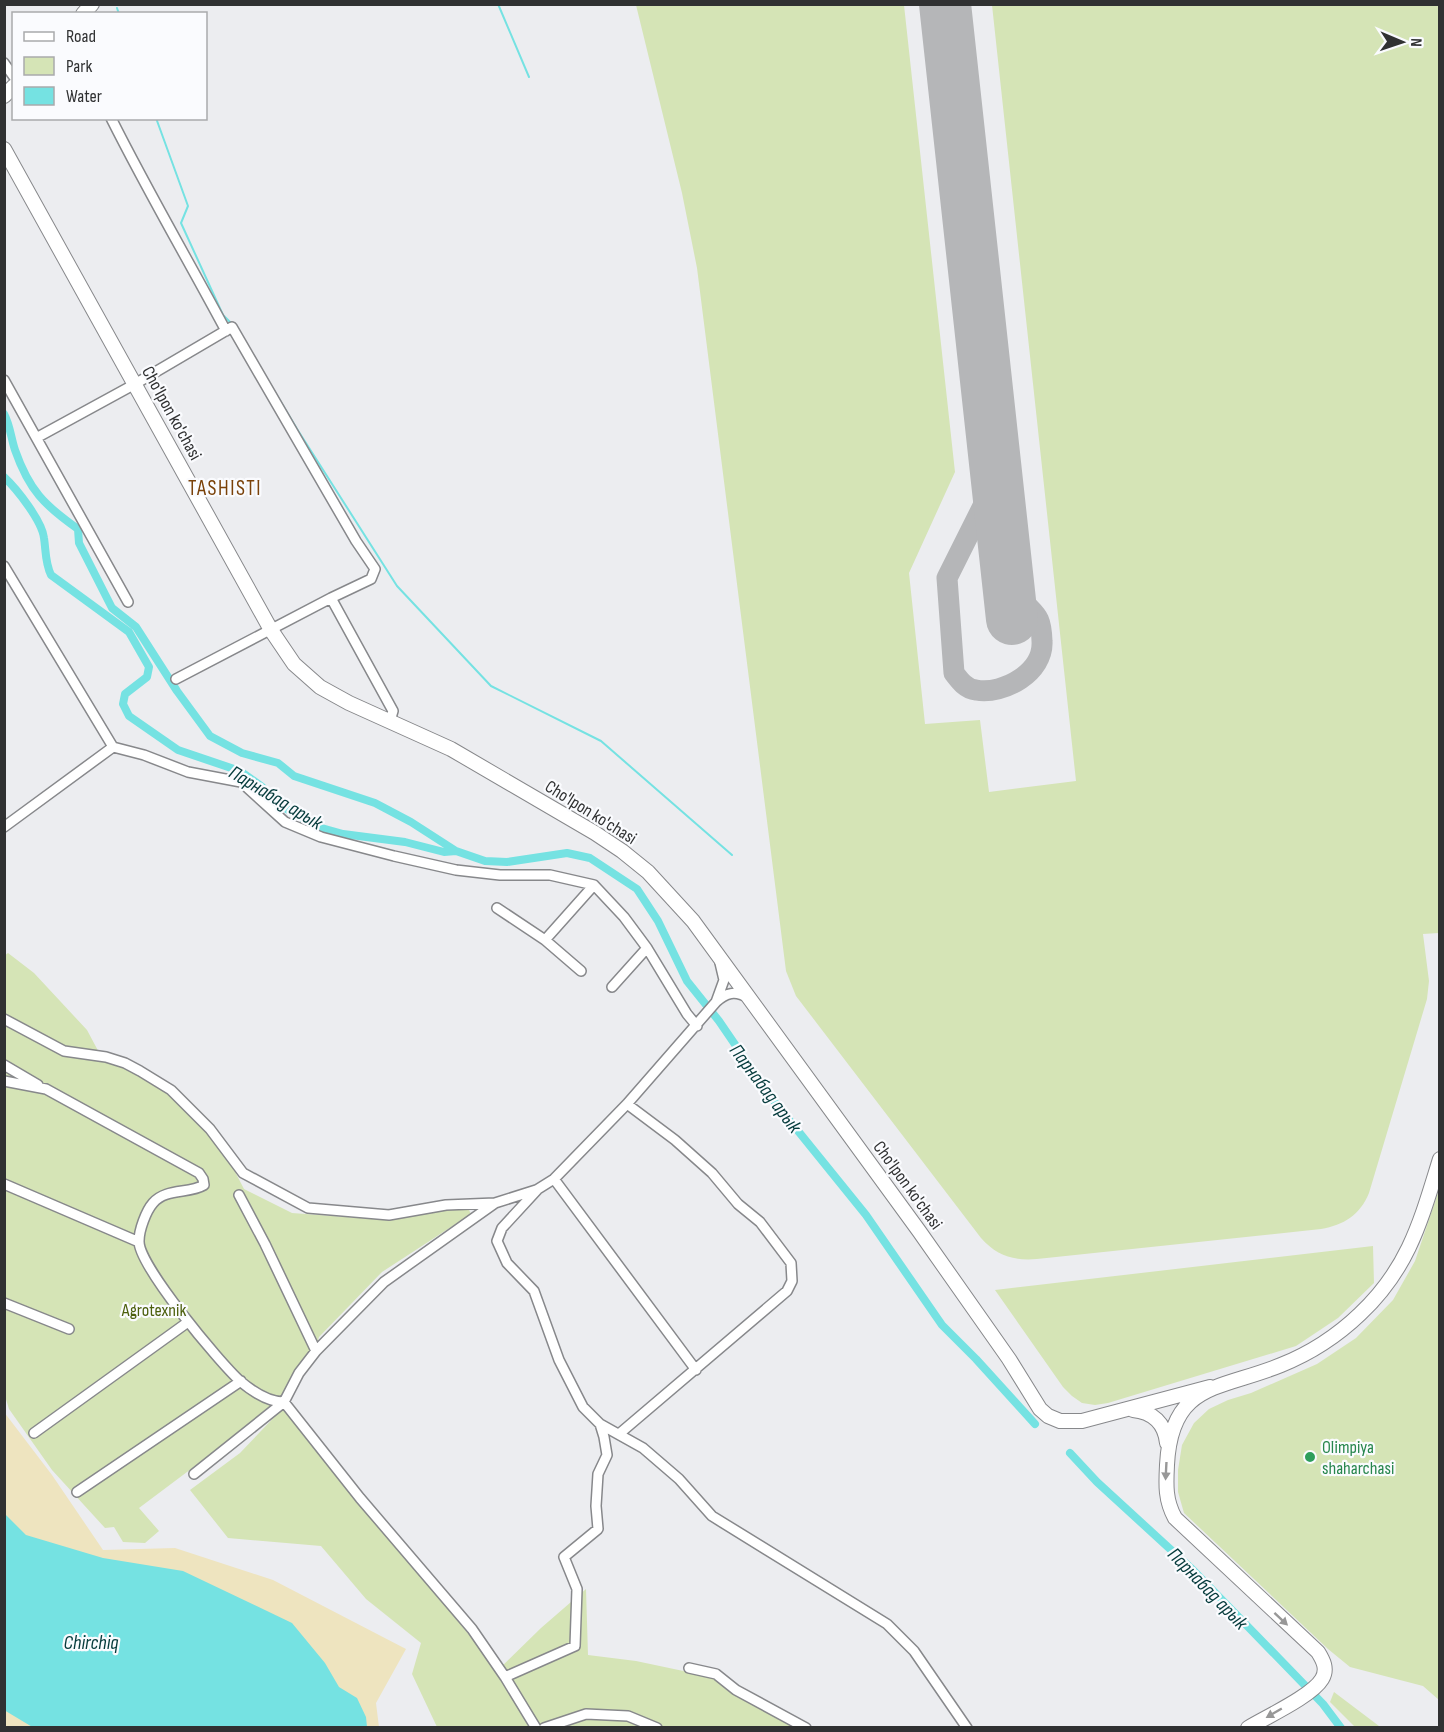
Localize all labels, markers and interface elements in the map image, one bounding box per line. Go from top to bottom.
legend [12,12,207,120]
north arrow [1372,12,1432,72]
text: Road [66,26,96,47]
text: N [1406,38,1425,47]
text: Park [66,56,92,77]
text: Water [66,86,102,107]
street label: Cho'lpon ko'chasi [137,363,206,464]
district label: TASHISTI [188,476,262,501]
water label: Парнабад арык [224,761,328,836]
street label: Cho'lpon ko'chasi [541,776,640,849]
water label: Парнабад арык [724,1040,807,1139]
street label: Cho'lpon ko'chasi [869,1137,947,1234]
park label: Agrotexnik [121,1300,186,1321]
place label: Olimpiya shaharchasi [1322,1437,1394,1479]
marker: Olimpiya shaharchasi [1303,1450,1317,1464]
one-way arrow [1162,1462,1171,1481]
water label: Парнабад арык [1162,1543,1253,1636]
one-way arrow [1274,1611,1288,1625]
water label: Chirchiq [64,1631,118,1655]
one-way arrow [1266,1707,1282,1718]

